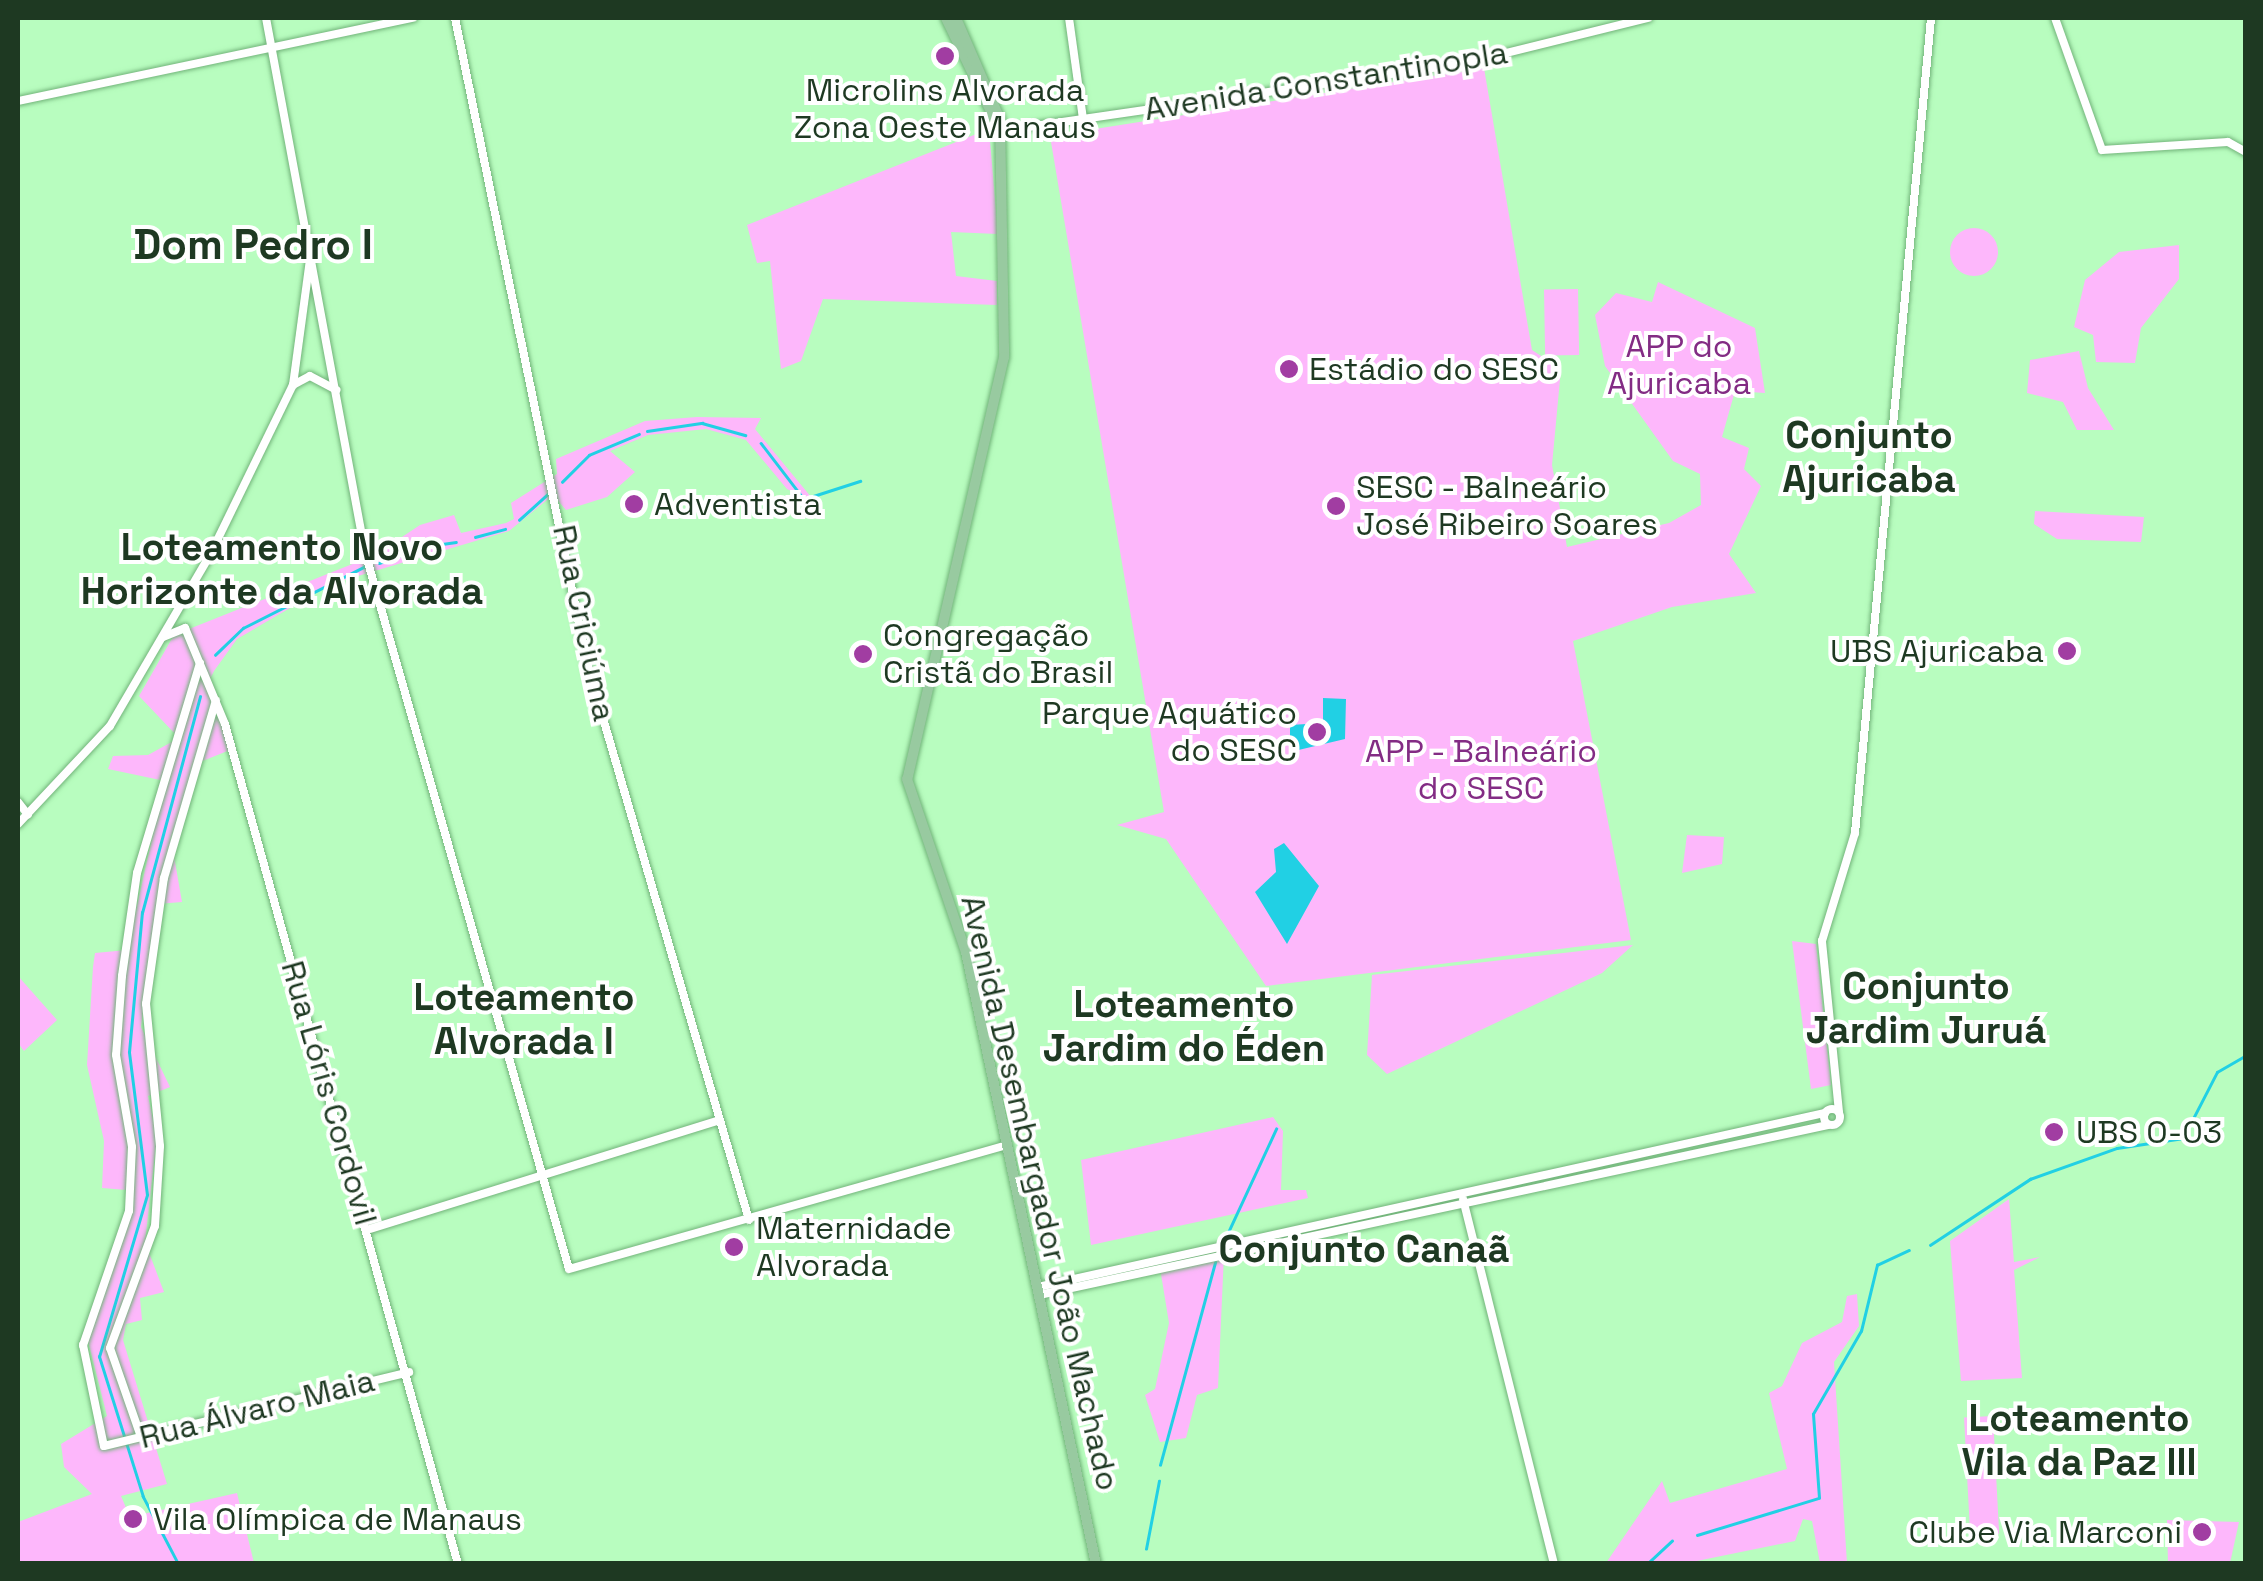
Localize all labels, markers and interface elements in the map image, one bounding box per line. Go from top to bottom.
street label: Avenida Constantinopla [1142,33,1510,129]
marker: Microlins Alvorada Zona Oeste Manaus [934,45,956,67]
place label: Microlins Alvorada Zona Oeste Manaus [794,72,1096,147]
district label: Dom Pedro I [133,220,373,270]
park label: APP do Ajuricaba [1607,328,1751,403]
place label: Estádio do SESC [1309,350,1559,388]
marker: Estádio do SESC [1278,358,1300,380]
district label: Conjunto Ajuricaba [1782,413,1956,502]
place label: SESC - Balneário José Ribeiro Soares [1356,469,1658,544]
place label: Adventista [654,485,822,523]
marker: Adventista [623,493,645,515]
marker: SESC - Balneário José Ribeiro Soares [1325,495,1347,517]
street label: Rua Criciúma [544,522,624,724]
district label: Loteamento Novo Horizonte da Alvorada [80,525,484,614]
place label: Congregação Cristã do Brasil [883,617,1113,692]
place label: UBS Ajuricaba [1830,632,2044,670]
marker: UBS Ajuricaba [2054,638,2080,664]
marker: Congregação Cristã do Brasil [852,643,874,665]
place label: Parque Aquático do SESC [1042,695,1297,770]
marker: Parque Aquático do SESC [1306,721,1328,743]
park label: APP - Balneário do SESC [1364,733,1598,808]
street label: Avenida Desembargador João Machado [953,892,1127,1494]
street label: Rua Lóris Cordovil [273,956,385,1230]
district label: Conjunto Jardim Juruá [1806,964,2046,1054]
district label: Loteamento Alvorada I [414,975,634,1064]
district label: Loteamento Jardim do Éden [1043,982,1325,1072]
place label: UBS O-03 [2076,1113,2222,1151]
marker: UBS O-03 [2041,1119,2067,1145]
place label: Maternidade Alvorada [756,1210,952,1285]
district label: Conjunto Canaã [1219,1227,1509,1273]
marker: Maternidade Alvorada [721,1234,747,1260]
street label: Rua Álvaro Maia [135,1361,379,1457]
district label: Loteamento Vila da Paz III [1961,1396,2197,1486]
place label: Vila Olímpica de Manaus [153,1500,522,1538]
marker: Vila Olímpica de Manaus [122,1508,144,1530]
place label: Clube Via Marconi [1908,1513,2182,1551]
marker: Clube Via Marconi [2191,1521,2213,1543]

